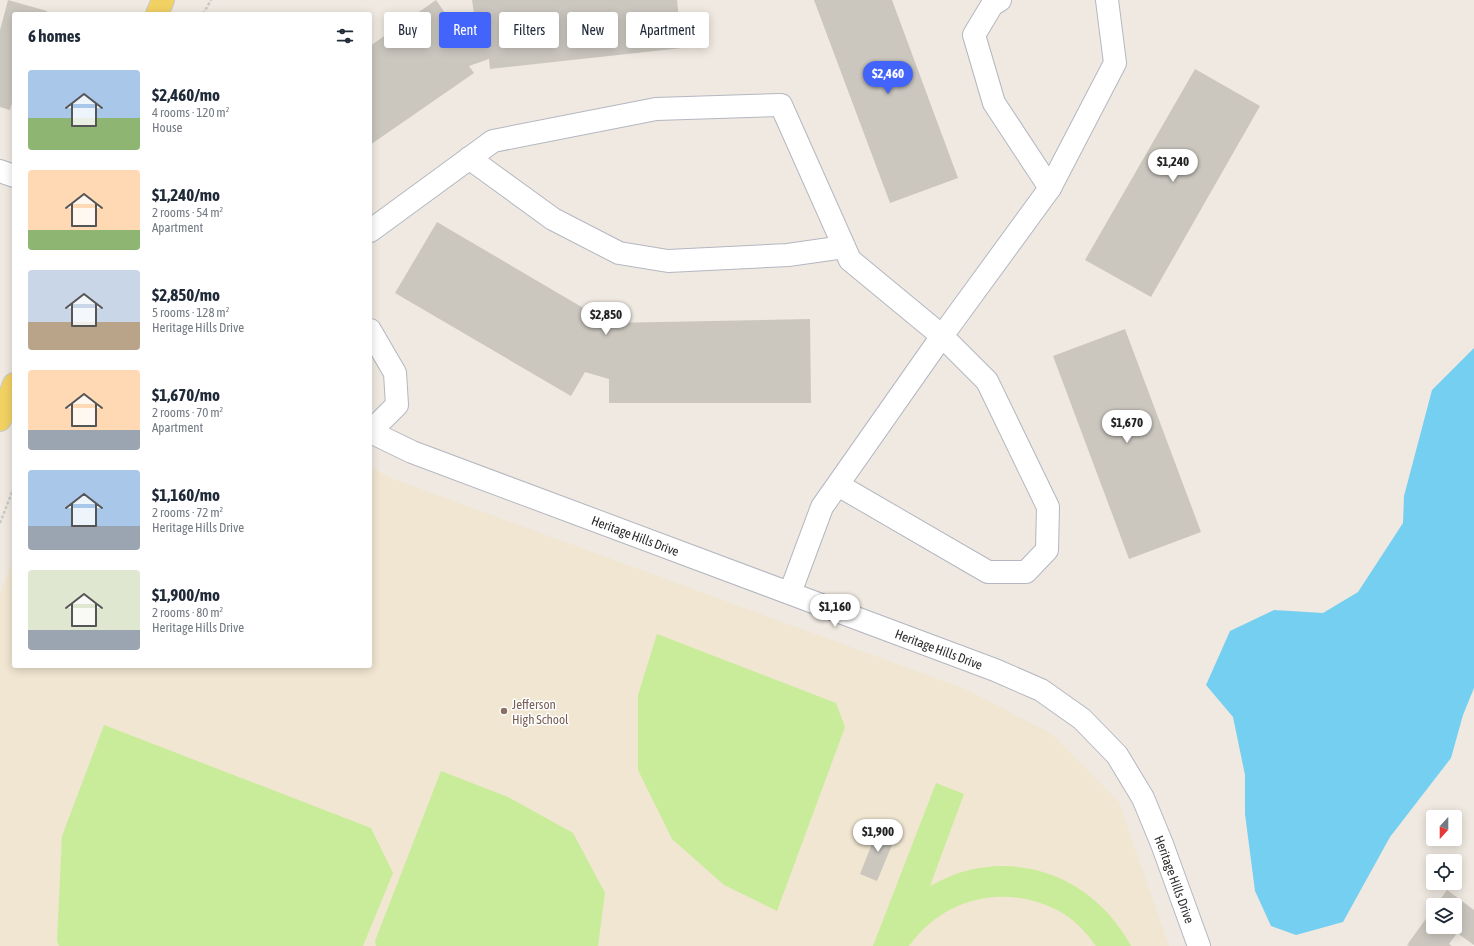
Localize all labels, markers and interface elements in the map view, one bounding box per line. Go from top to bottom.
chip: Buy [384,12,431,48]
chip: Rent [439,12,491,48]
chip: Filters [499,12,559,48]
chip: New [567,12,618,48]
chip: Apartment [626,12,709,48]
icon: filters [334,25,356,47]
text: 6 homes [28,26,81,46]
pin: $2,460 [855,61,921,95]
text: $2,460 [872,66,904,81]
text: $2,460/mo [152,85,220,105]
icon: home [60,86,108,134]
text: 4 rooms · 120 m² [152,105,229,120]
text: House [152,120,182,135]
pin: $1,240 [1140,149,1206,183]
text: $1,240 [1157,154,1189,169]
text: $1,240/mo [152,185,220,205]
icon: home [60,186,108,234]
text: 2 rooms · 54 m² [152,205,223,220]
text: Apartment [152,220,203,235]
text: $2,850/mo [152,285,220,305]
icon: home [60,286,108,334]
pin: $2,850 [573,302,639,336]
text: 5 rooms · 128 m² [152,305,229,320]
text: $2,850 [590,307,622,322]
text: Heritage Hills Drive [152,320,244,335]
text: $1,670/mo [152,385,220,405]
icon: home [60,386,108,434]
text: 2 rooms · 70 m² [152,405,223,420]
pin: $1,670 [1094,410,1160,444]
text: $1,670 [1111,415,1143,430]
text: Apartment [152,420,203,435]
text: $1,160/mo [152,485,220,505]
icon: home [60,486,108,534]
text: 2 rooms · 72 m² [152,505,223,520]
street label: Heritage Hills Drive [589,513,681,559]
text: Heritage Hills Drive [152,520,244,535]
text: $1,900/mo [152,585,220,605]
icon: home [60,586,108,634]
pin: $1,160 [802,594,868,628]
text: $1,160 [819,599,851,614]
text: 2 rooms · 80 m² [152,605,223,620]
text: Heritage Hills Drive [152,620,244,635]
street label: Heritage Hills Drive [893,626,985,673]
place label: Jefferson High School [512,697,569,727]
marker: Jefferson High School [499,706,509,716]
north arrow [1426,810,1462,846]
map controls [1426,810,1462,934]
pin: $1,900 [845,819,911,853]
text: $1,900 [862,824,894,839]
street label: Heritage Hills Drive [1151,833,1197,925]
button: locate [1426,854,1462,890]
button: layers [1426,898,1462,934]

